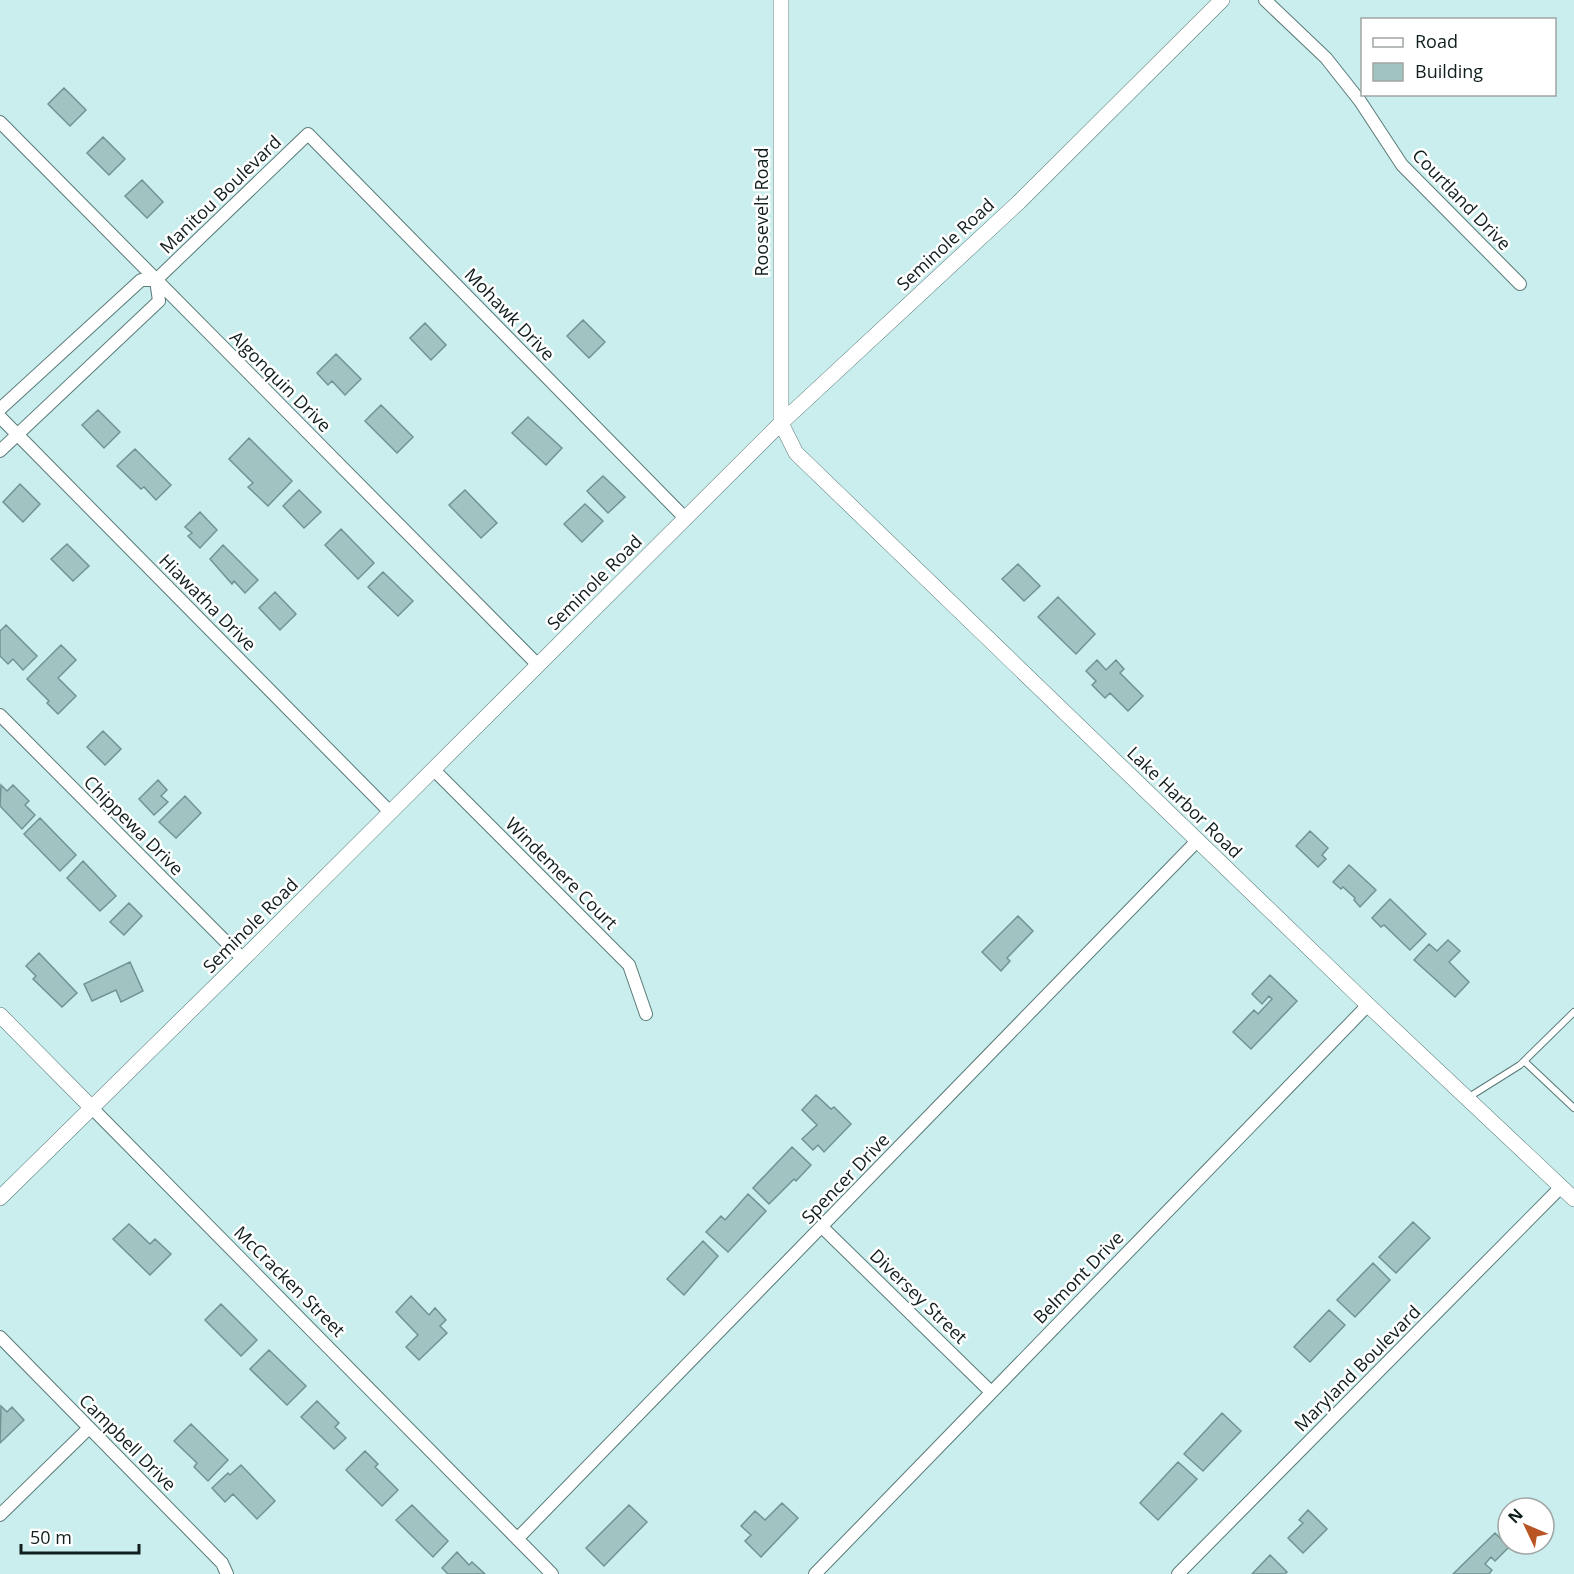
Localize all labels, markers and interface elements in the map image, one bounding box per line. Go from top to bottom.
legend [1361,18,1556,96]
text: Road [1415,29,1458,53]
text: Building [1415,59,1483,83]
street label: Manitou Boulevard [154,130,286,258]
street label: Courtland Drive [1407,143,1517,255]
street label: Roosevelt Road [749,147,773,277]
street label: Seminole Road [891,192,999,296]
street label: Mohawk Drive [460,262,560,366]
street label: Algonquin Drive [225,325,337,437]
street label: Seminole Road [541,529,647,635]
street label: Hiawatha Drive [154,548,262,656]
street label: Lake Harbor Road [1122,741,1248,863]
street label: Chippewa Drive [79,770,189,880]
street label: Windemere Court [501,812,623,934]
street label: Seminole Road [197,872,303,978]
street label: Spencer Drive [796,1128,894,1228]
street label: McCracken Street [229,1220,351,1342]
street label: Belmont Drive [1028,1226,1128,1328]
street label: Diversey Street [865,1243,973,1349]
street label: Maryland Boulevard [1289,1300,1425,1436]
street label: Campbell Drive [74,1388,182,1496]
north arrow [1496,1496,1556,1556]
text: N [1503,1503,1528,1528]
scale bar [21,1517,140,1555]
text: 50 m [30,1525,72,1549]

